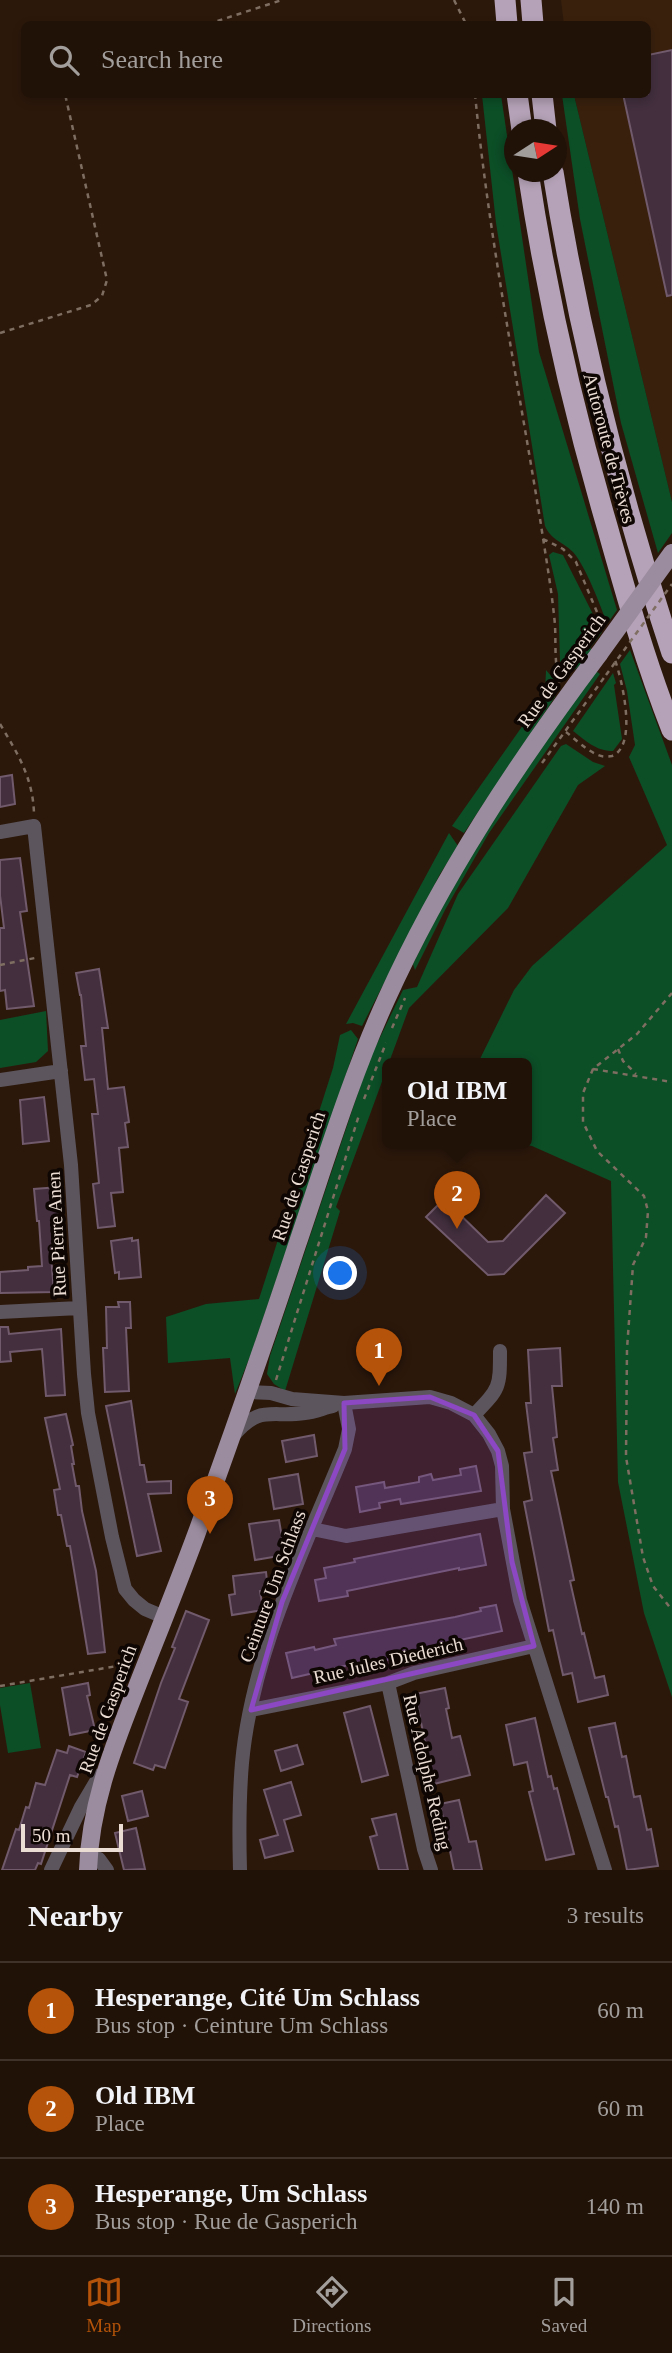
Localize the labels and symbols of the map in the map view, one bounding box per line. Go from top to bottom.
north arrow [504,119,567,182]
street label: Autoroute de Trèves [579,370,640,526]
street label: Rue de Gasperich [513,609,610,731]
street label: Rue de Gasperich [268,1108,329,1244]
street label: Rue Pierre Anen [43,1170,70,1297]
pin: 2 [434,1171,480,1229]
your location [323,1256,357,1290]
pin: 1 [356,1328,402,1386]
pin: 3 [187,1476,233,1534]
street label: Ceinture Um Schlass [235,1507,310,1665]
street label: Rue Jules Diederich [311,1633,466,1688]
street label: Rue de Gasperich [75,1642,141,1776]
street label: Rue Adolphe Reding [399,1692,456,1853]
scale bar [21,1821,122,1853]

